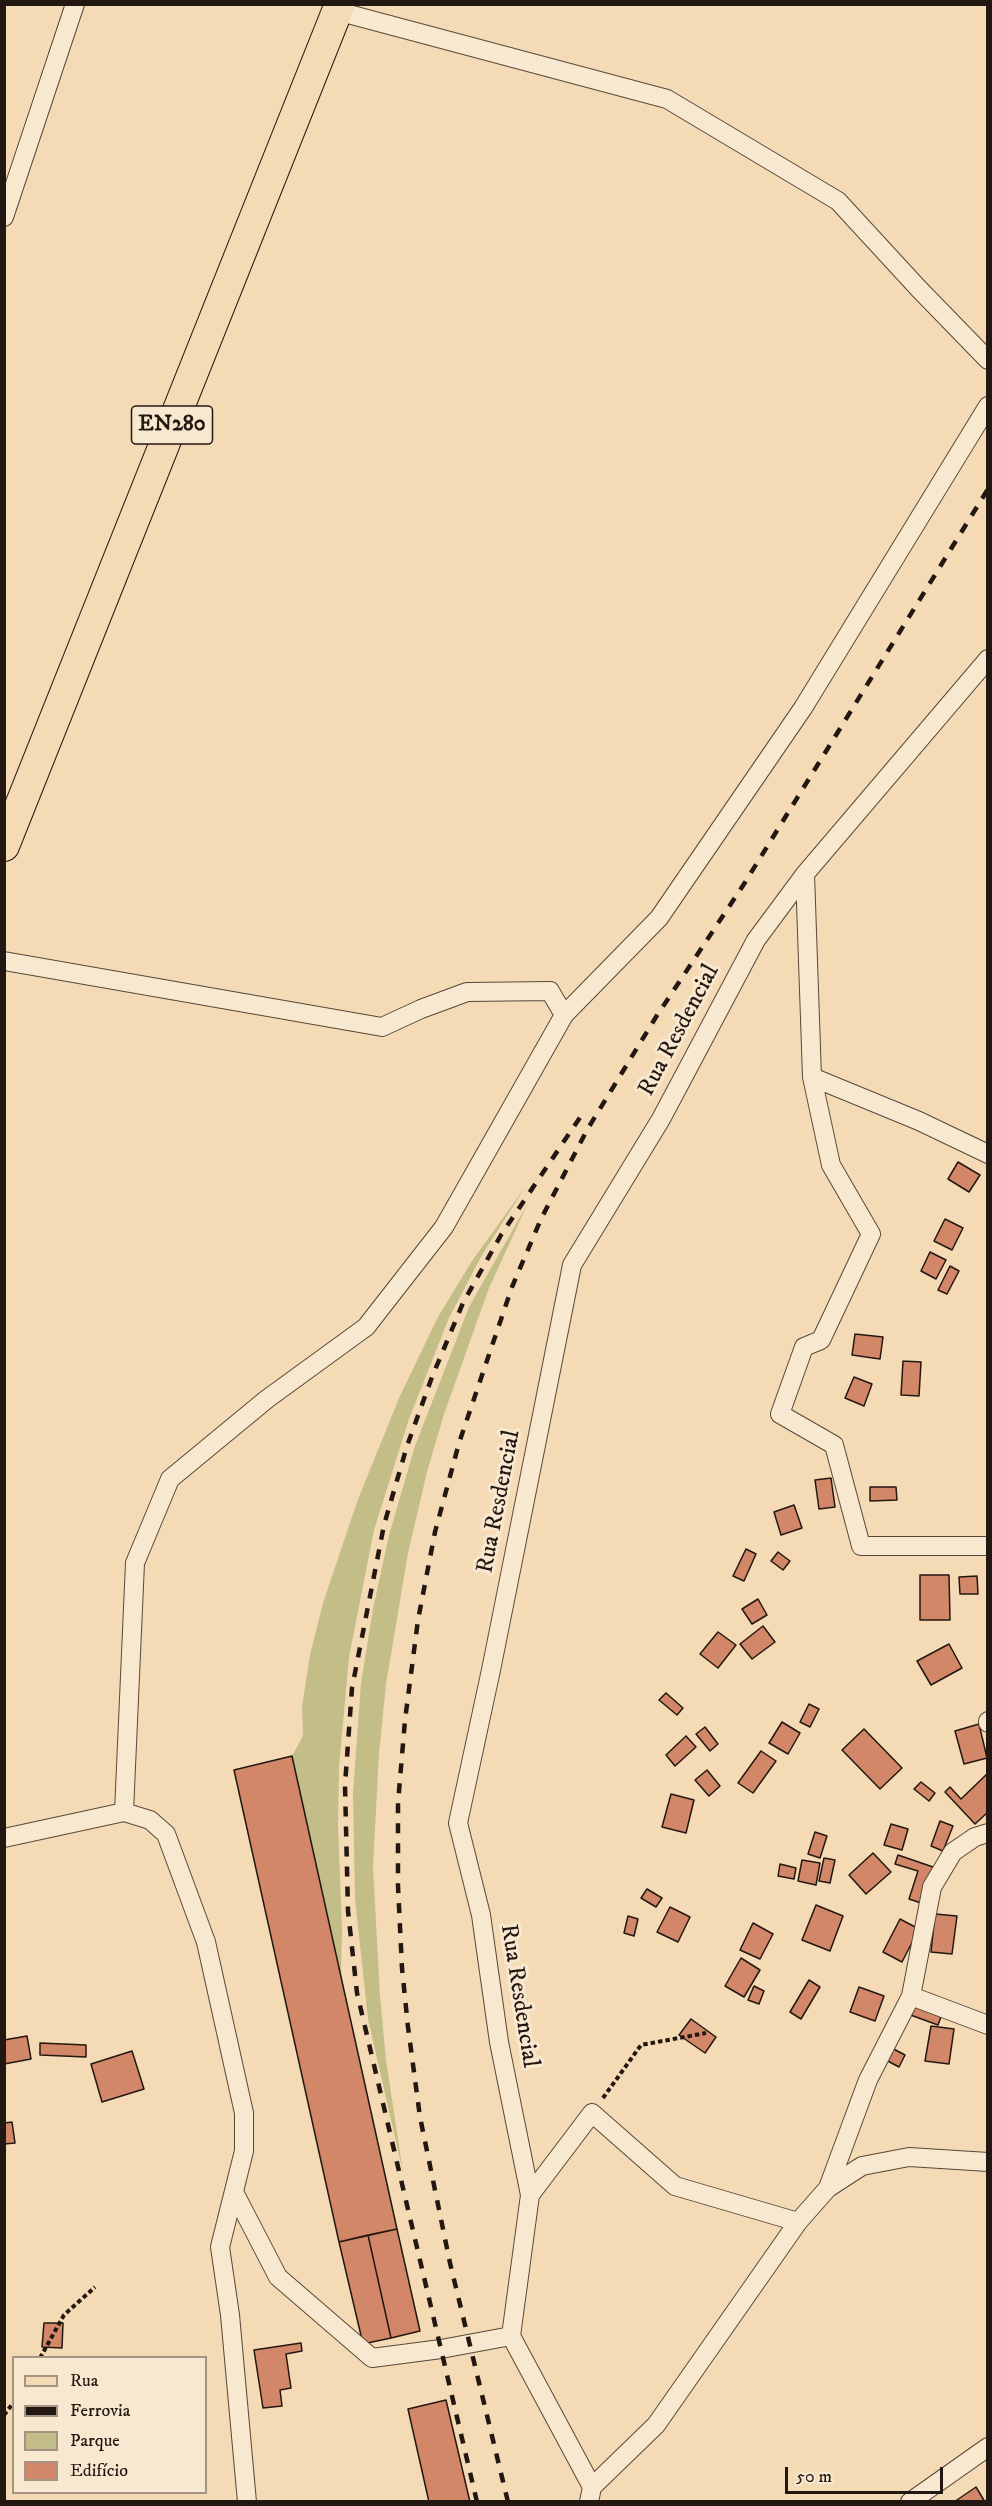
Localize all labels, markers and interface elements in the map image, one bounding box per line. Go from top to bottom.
road number: EN280 [132,406,213,444]
street label: Rua Resdencial [633,960,727,1102]
street label: Rua Resdencial [472,1428,528,1576]
street label: Rua Resdencial [492,1922,544,2070]
legend [12,2356,207,2494]
text: Rua [70,2370,98,2392]
text: Ferrovia [70,2400,130,2422]
text: Parque [70,2430,120,2452]
scale bar [788,2455,946,2493]
text: Edifício [70,2460,128,2482]
text: 50 m [796,2466,832,2488]

